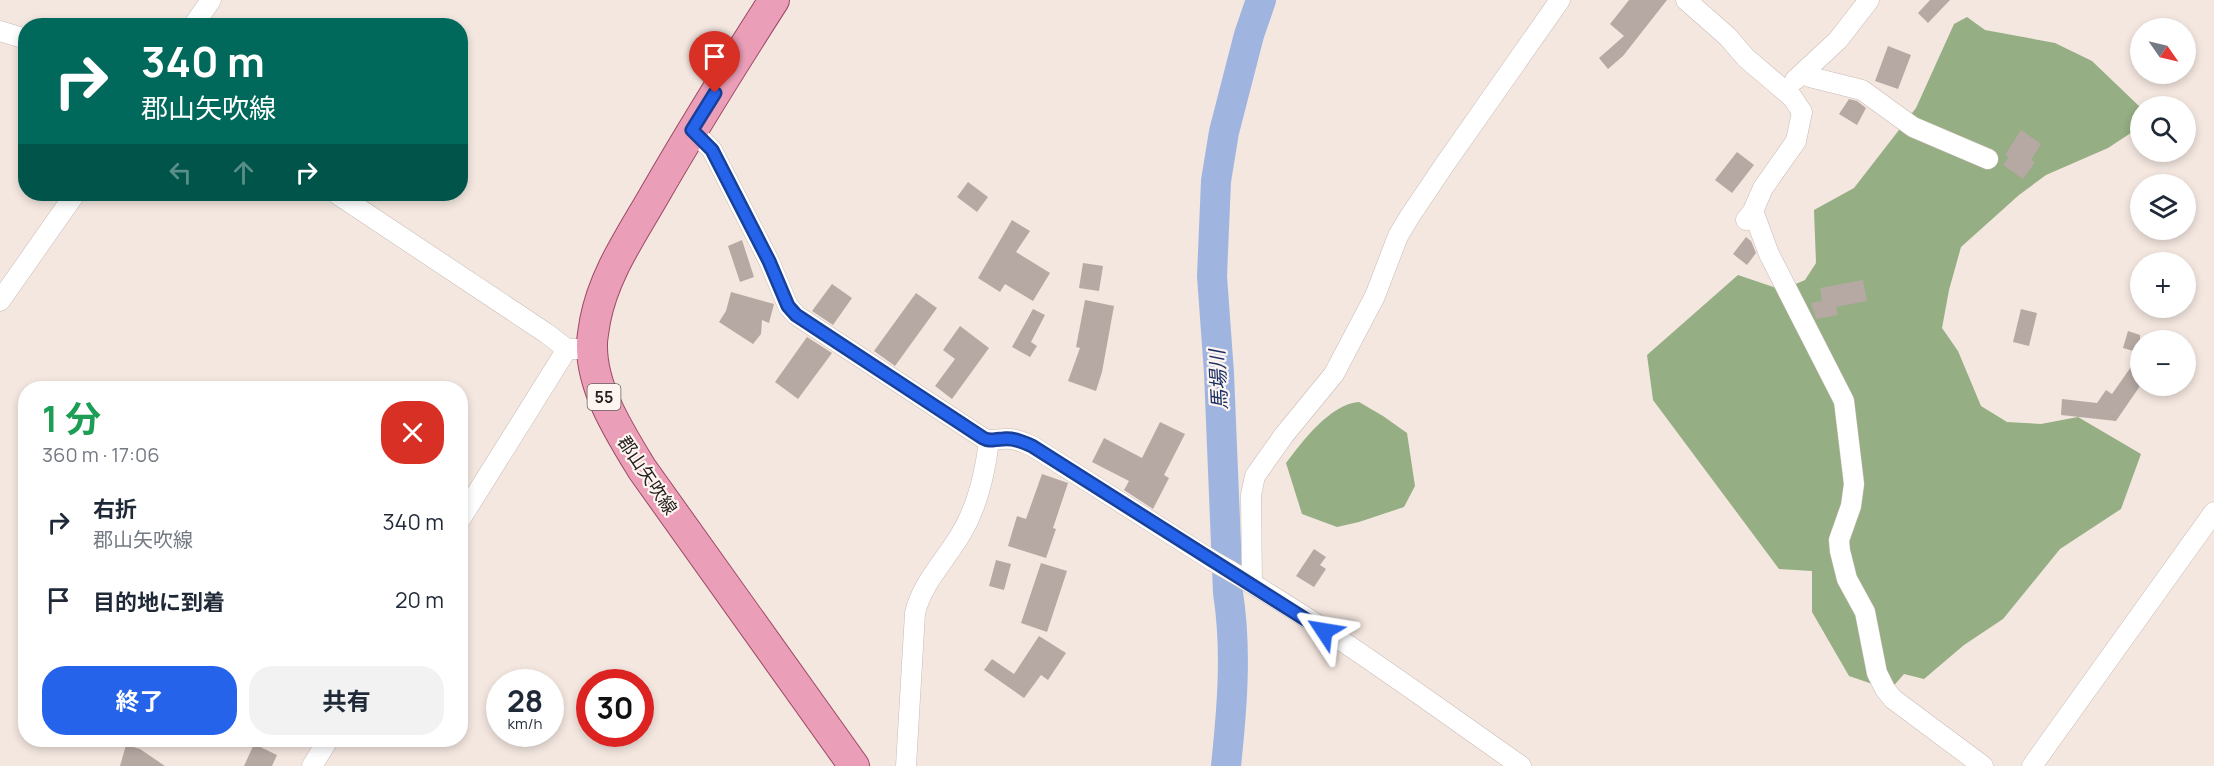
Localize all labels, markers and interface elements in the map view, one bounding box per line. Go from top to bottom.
north arrow [2130,18,2196,84]
map controls [2130,18,2196,396]
pin [689,31,740,93]
text: 340 m [141,32,265,90]
icon: arrive [698,40,731,73]
icon: right [42,42,120,120]
text: 郡山矢吹線 [141,89,276,126]
button: search [2130,96,2196,162]
icon: left [164,156,197,189]
icon: ahead [227,156,260,189]
icon: right [290,156,323,189]
button: layers [2130,174,2196,240]
button: + [2130,252,2196,318]
button: − [2130,330,2196,396]
water label: 馬場川 [1203,347,1233,411]
road number: 55 [588,384,620,410]
text: 1 分 [42,394,101,443]
button: close [381,401,444,464]
street label: 郡山矢吹線 [613,431,683,519]
text: 360 m · 17:06 [42,441,160,468]
text: 右折 [93,494,137,524]
icon: right [42,506,75,539]
text: 340 m [382,507,444,537]
text: 郡山矢吹線 [93,526,193,553]
icon: arrive [42,584,75,617]
text: 20 m [395,585,444,615]
text: 目的地に到着 [93,587,225,617]
position arrow [1292,599,1356,663]
button: 終了 [42,666,237,735]
button: 共有 [249,666,444,735]
speed limit sign: 30 [576,669,654,747]
text: 28 [507,680,543,721]
text: km/h [508,713,542,734]

